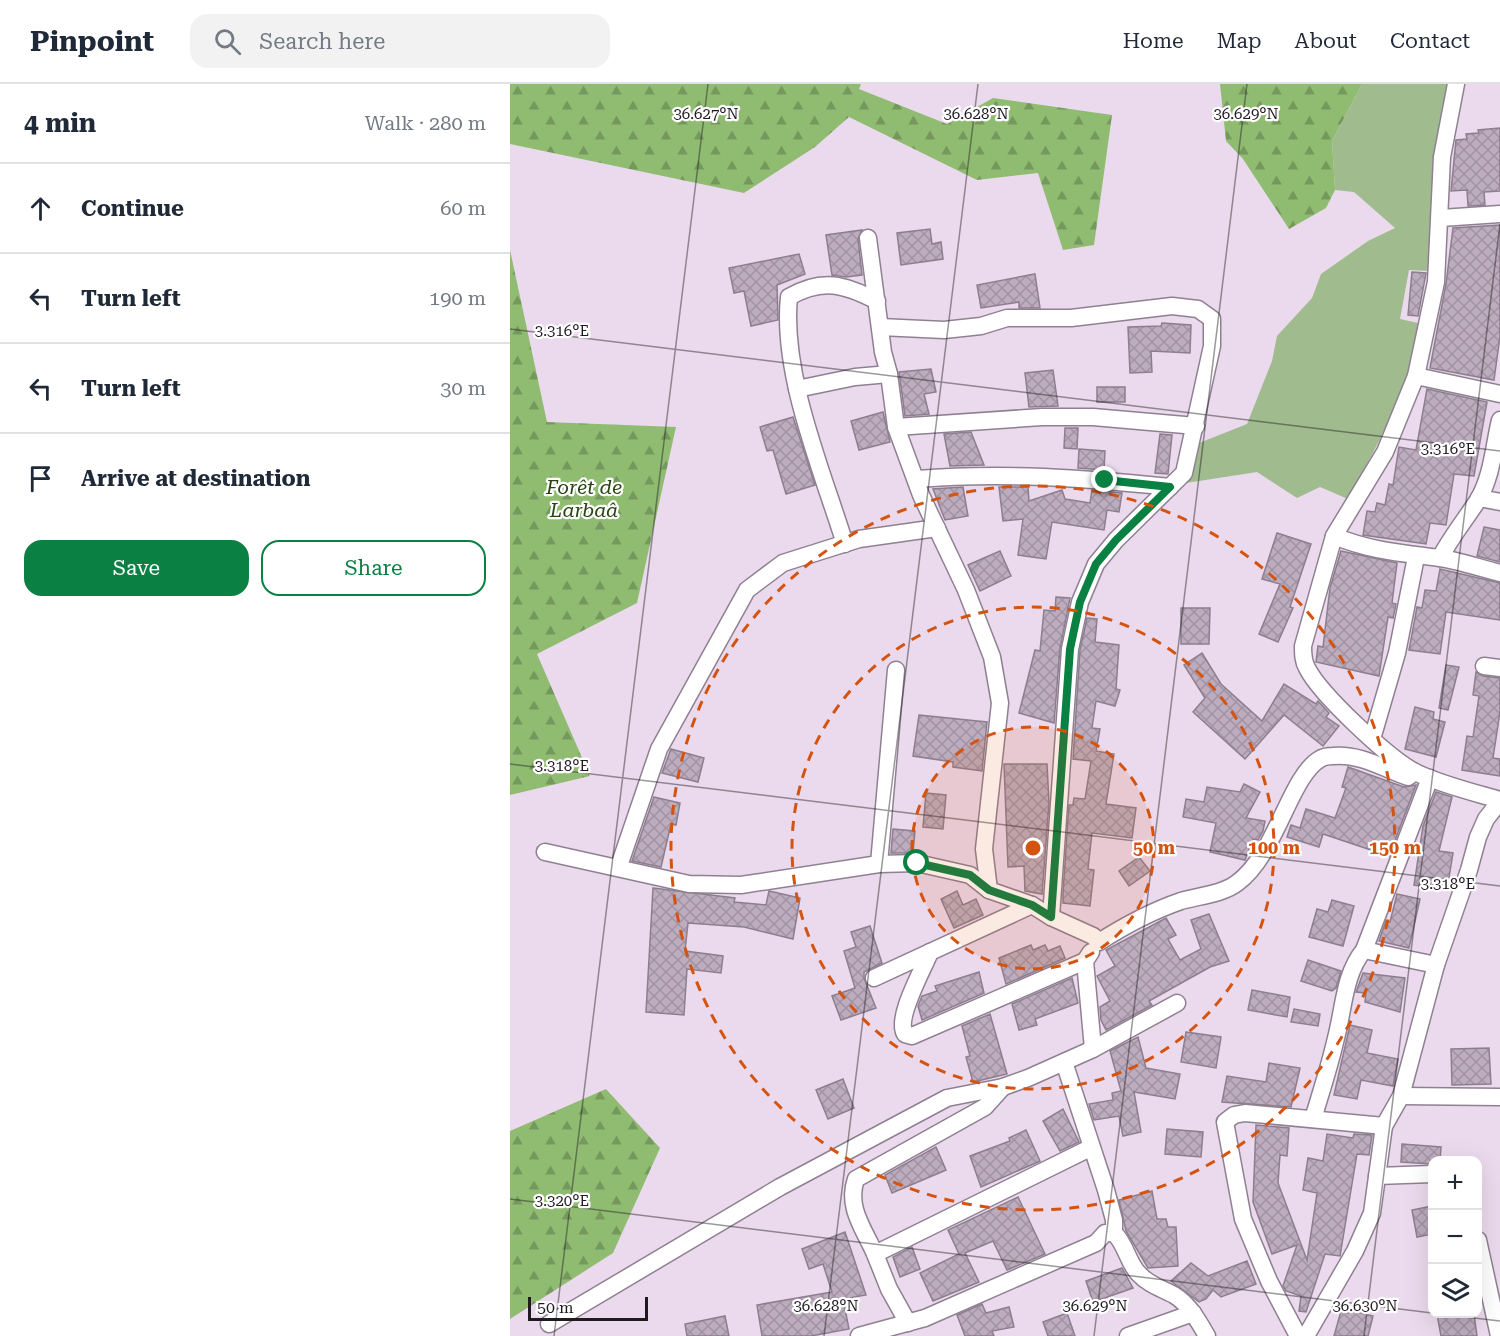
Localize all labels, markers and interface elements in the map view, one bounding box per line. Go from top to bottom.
search box [190,14,610,68]
text: Pinpoint [30,25,154,58]
icon: search [211,25,244,58]
text: Search here [259,29,385,54]
text: Home [1123,29,1184,53]
text: Map [1217,29,1262,53]
text: About [1295,29,1357,53]
text: Contact [1390,29,1470,53]
text: 36.627°N [673,105,739,123]
text: 36.628°N [943,105,1009,123]
text: 36.629°N [1213,105,1279,123]
text: 4 min [24,108,96,138]
text: Walk · 280 m [365,111,486,135]
icon: ahead [24,192,57,225]
text: Continue [81,196,184,221]
text: 60 m [440,196,486,220]
icon: left [24,282,57,315]
text: Turn left [81,286,181,311]
text: 190 m [429,286,486,310]
text: 3.316°E [535,322,589,340]
icon: left [24,372,57,405]
text: Turn left [81,376,181,401]
text: 30 m [440,376,486,400]
text: 3.316°E [1421,440,1475,458]
icon: arrive [24,462,57,495]
text: Arrive at destination [81,466,310,491]
route end [1091,466,1117,492]
park label: Forêt de Larbaâ [545,475,622,522]
button: Save [24,540,249,596]
button: Share [261,540,486,596]
text: 3.318°E [535,757,589,775]
text: 50 m [1133,837,1176,858]
text: 100 m [1248,837,1301,858]
text: 150 m [1369,837,1422,858]
centre of rings [1023,838,1043,858]
route start [903,849,929,875]
text: 3.318°E [1421,875,1475,893]
map controls [1428,1156,1482,1318]
button: + [1428,1156,1482,1210]
text: 3.320°E [535,1192,589,1210]
button: − [1428,1210,1482,1264]
button: layers [1428,1264,1482,1318]
scale bar [528,1294,648,1322]
text: 36.628°N [793,1297,859,1315]
text: 36.629°N [1062,1297,1128,1315]
text: 36.630°N [1332,1297,1398,1315]
text: 50 m [537,1298,574,1317]

